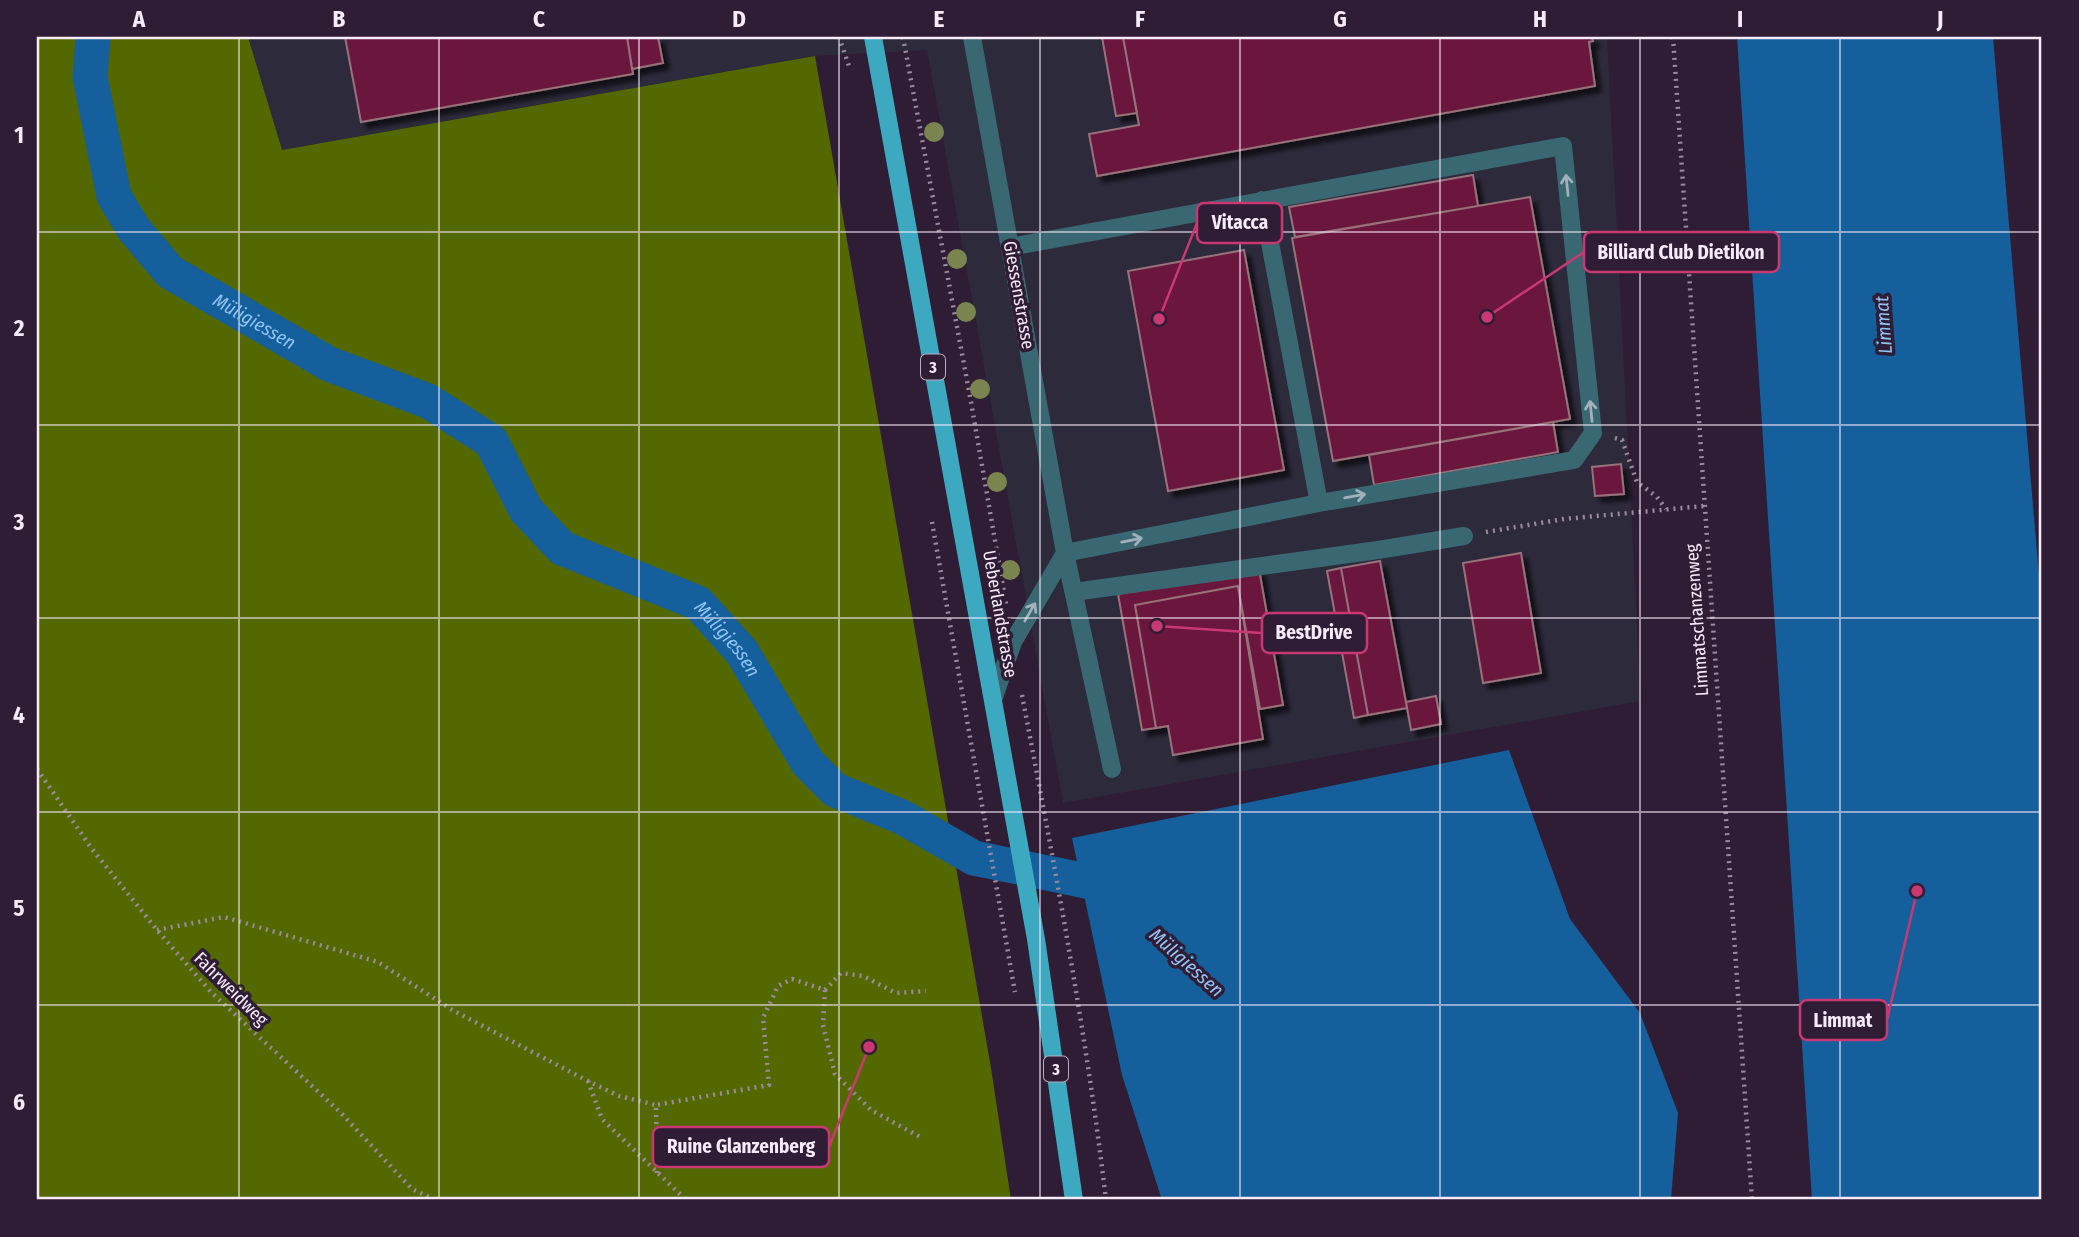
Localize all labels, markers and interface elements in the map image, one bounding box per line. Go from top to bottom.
text: A [132,5,146,33]
text: B [333,5,346,33]
text: C [533,5,545,33]
text: D [732,5,746,33]
text: E [934,5,945,33]
text: F [1135,5,1145,33]
text: G [1333,5,1347,33]
text: H [1533,5,1547,33]
text: I [1737,5,1743,33]
text: J [1936,5,1943,33]
text: 1 [14,121,24,149]
one-way arrow [1561,174,1574,196]
callout: Vitacca [1197,203,1282,243]
text: Vitacca [1211,211,1268,234]
callout: Billiard Club Dietikon [1584,232,1779,272]
street label: Giessenstrasse [999,239,1039,351]
text: Billiard Club Dietikon [1597,241,1765,264]
water label: Müligiessen [209,289,300,354]
water label: Limmat [1870,294,1897,355]
text: 2 [13,314,25,342]
road number: 3 [921,354,945,380]
one-way arrow [1584,400,1597,423]
one-way arrow [1344,489,1366,502]
text: 3 [13,508,25,536]
one-way arrow [1120,532,1143,546]
street label: Limmatschanzenweg [1681,543,1713,697]
street label: Ueberlandstrasse [978,549,1022,679]
water label: Müligiessen [689,596,765,681]
one-way arrow [1024,602,1038,622]
callout: BestDrive [1262,613,1367,653]
text: BestDrive [1276,621,1353,644]
text: 4 [13,701,25,729]
text: 5 [13,894,25,922]
water label: Müligiessen [1145,923,1228,1002]
street label: Fahrweidweg [189,947,273,1031]
callout: Limmat [1800,1000,1887,1040]
text: Limmat [1814,1009,1873,1032]
road number: 3 [1044,1056,1068,1082]
text: 6 [13,1088,25,1116]
callout: Ruine Glanzenberg [653,1127,829,1167]
text: Ruine Glanzenberg [667,1135,816,1158]

